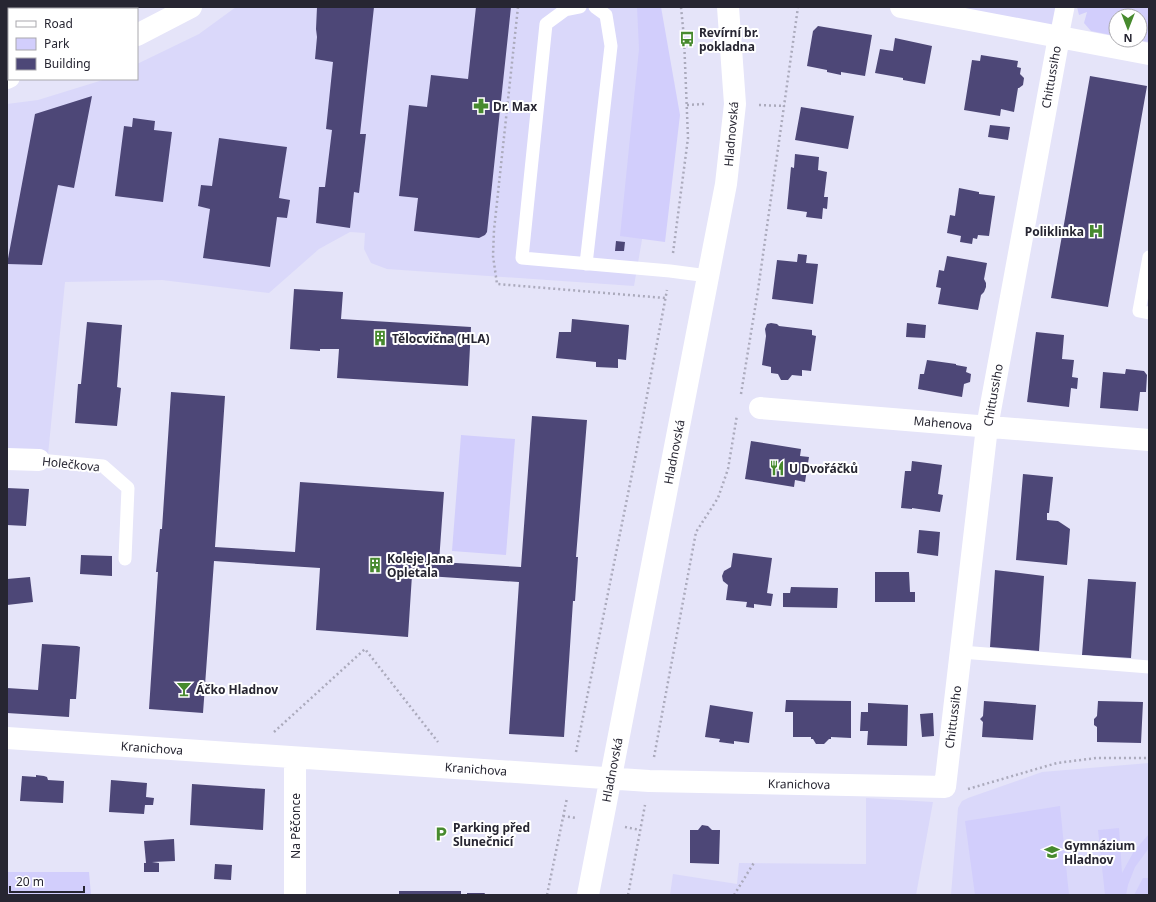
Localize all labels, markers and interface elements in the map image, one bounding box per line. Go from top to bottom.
legend [8,8,138,80]
north arrow [1108,8,1148,48]
text: Road [44,15,73,32]
place label: Revírní br. pokladna [699,24,759,55]
bus stop icon: Revírní br. pokladna [678,30,696,48]
text: N [1124,31,1132,46]
text: Park [44,35,70,52]
street label: Chittussiho [1037,44,1065,110]
text: Building [44,55,91,72]
pharmacy icon: Dr. Max [472,97,490,115]
place label: Dr. Max [493,98,537,115]
street label: Hladnovská [720,101,742,167]
hospital icon: Poliklinka [1087,222,1105,240]
place label: Poliklinka [1025,223,1084,240]
building icon: Tělocvična (HLA) [371,329,389,347]
place label: Tělocvična (HLA) [392,330,490,347]
street label: Chittussiho [979,362,1007,428]
street label: Mahenova [913,412,973,434]
street label: Hladnovská [659,418,689,486]
street label: Holečkova [41,453,101,475]
restaurant icon: U Dvořáčků [768,459,786,477]
place label: U Dvořáčků [789,460,858,477]
place label: Koleje Jana Opletala [387,550,453,581]
building icon: Koleje Jana Opletala [366,556,384,574]
bar icon: Áčko Hladnov [175,680,193,698]
place label: Áčko Hladnov [196,681,278,698]
street label: Chittussiho [941,684,965,750]
street label: Hladnovská [597,736,627,804]
street label: Kranichova [120,737,184,759]
street label: Kranichova [444,758,508,780]
street label: Kranichova [768,775,830,793]
street label: Na Pěčonce [287,793,304,859]
place label: Parking před Slunečnicí [453,819,530,850]
parking icon: Parking před Slunečnicí [432,825,450,843]
place label: Gymnázium Hladnov [1064,837,1135,868]
school or university icon: Gymnázium Hladnov [1043,843,1061,861]
scale bar [10,868,84,894]
text: 20 m [16,873,44,890]

